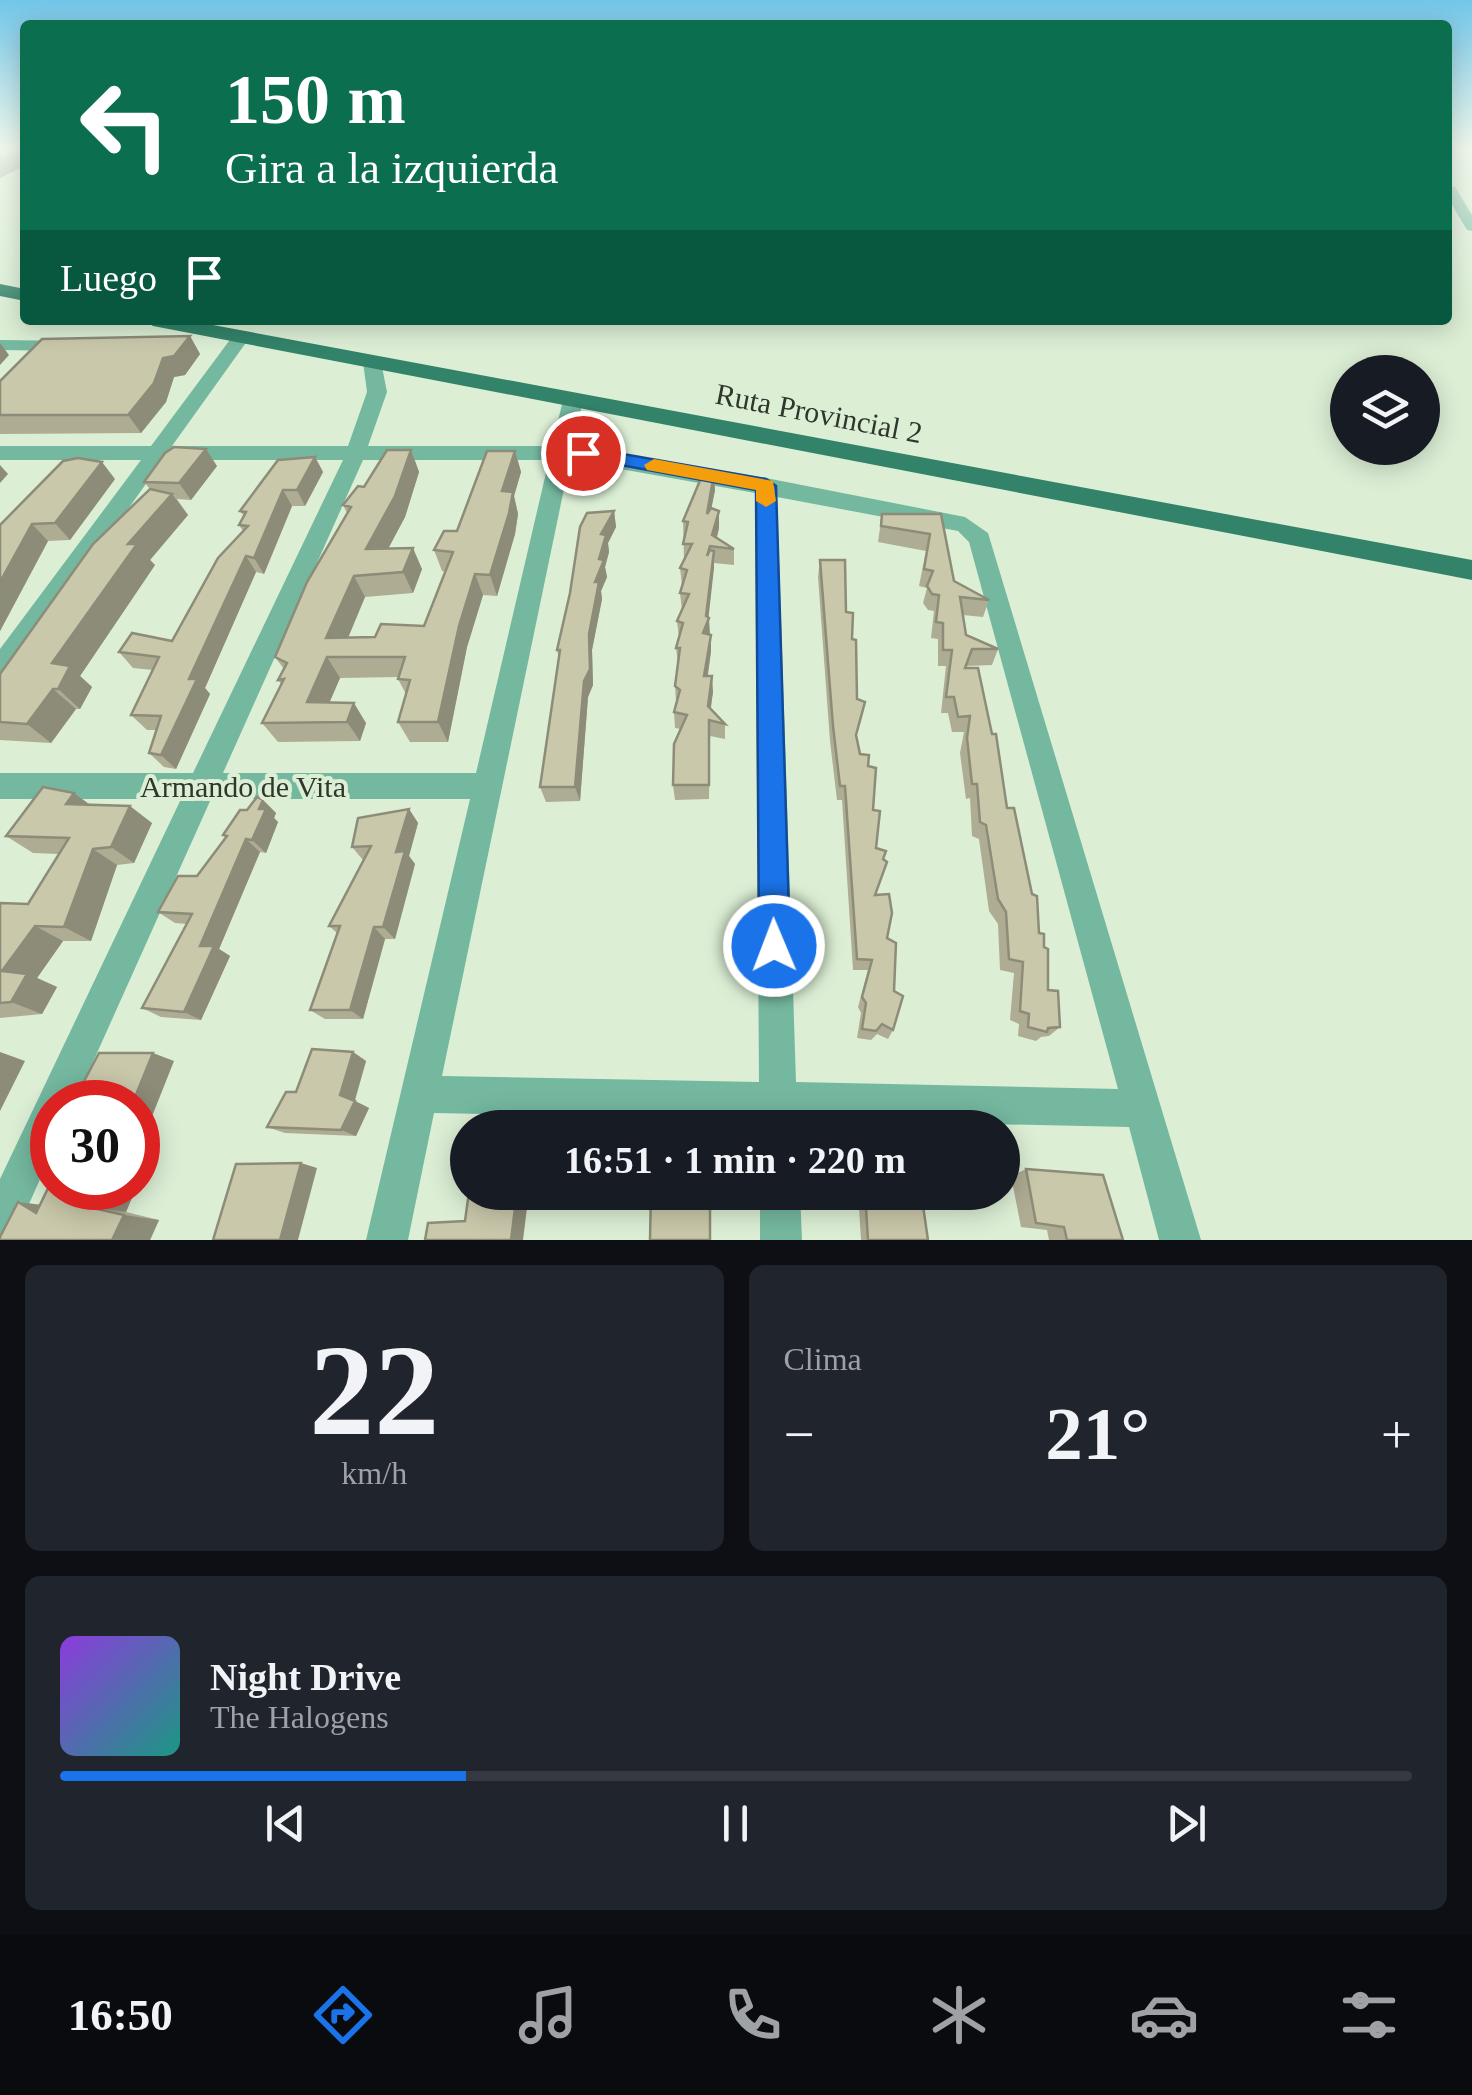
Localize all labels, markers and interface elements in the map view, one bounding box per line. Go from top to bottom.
icon: left [60,60,190,190]
text: 150 m [225,61,406,138]
text: Gira a la izquierda [225,143,559,193]
icon: arrive [177,250,232,305]
text: Luego [60,257,157,299]
map controls [1330,355,1440,465]
button: layers [1330,355,1440,465]
street label: Ruta Provincial 2 [713,377,925,449]
pin [541,411,626,496]
icon: arrive [556,426,611,481]
street label: Armando de Vita [140,770,346,803]
position arrow [722,894,826,998]
speed limit sign: 30 [30,1080,160,1210]
text: 16:51 · 1 min · 220 m [564,1139,906,1181]
text: 22 [309,1318,439,1462]
text: Clima [784,1341,862,1377]
text: 21° [1045,1392,1150,1475]
text: − [784,1404,815,1465]
text: + [1381,1404,1412,1465]
text: km/h [341,1455,407,1491]
text: Night Drive [210,1656,401,1698]
text: The Halogens [210,1699,389,1735]
icon: previous [258,1796,313,1851]
icon: pause [708,1796,763,1851]
icon: next [1159,1796,1214,1851]
icon: directions [308,1980,378,2050]
icon: music [513,1980,583,2050]
icon: phone [718,1980,788,2050]
icon: climate [924,1980,994,2050]
icon: car [1129,1980,1199,2050]
icon: filters [1334,1980,1404,2050]
text: 16:50 [68,1990,173,2040]

